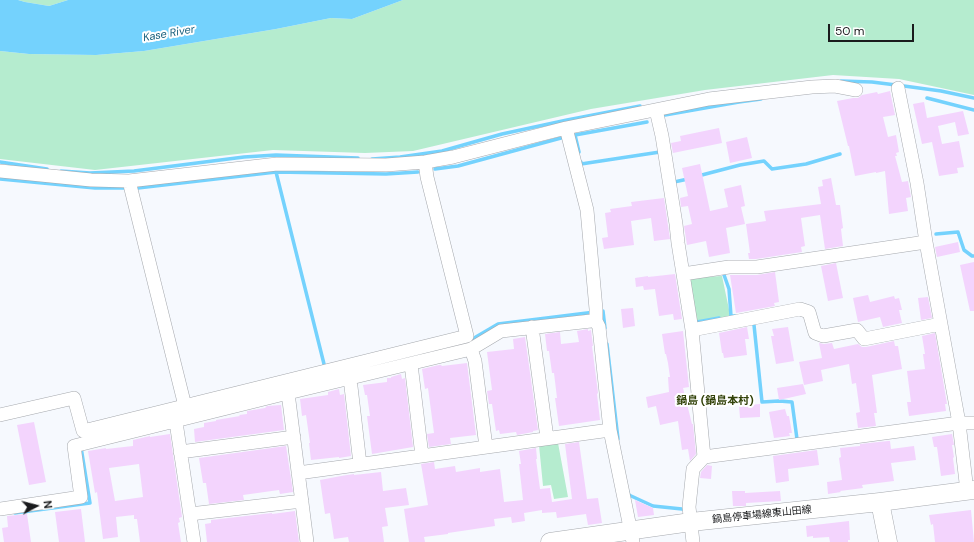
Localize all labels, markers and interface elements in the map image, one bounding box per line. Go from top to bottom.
scale bar [830,16,916,42]
water label: Kase River [142,23,196,45]
text: 50 m [835,23,864,39]
district label: 鍋島 (鍋島本村) [676,394,754,408]
north arrow [16,486,56,526]
text: N [40,500,55,509]
street label: 鍋島停車場線東山田線 [712,504,812,526]

